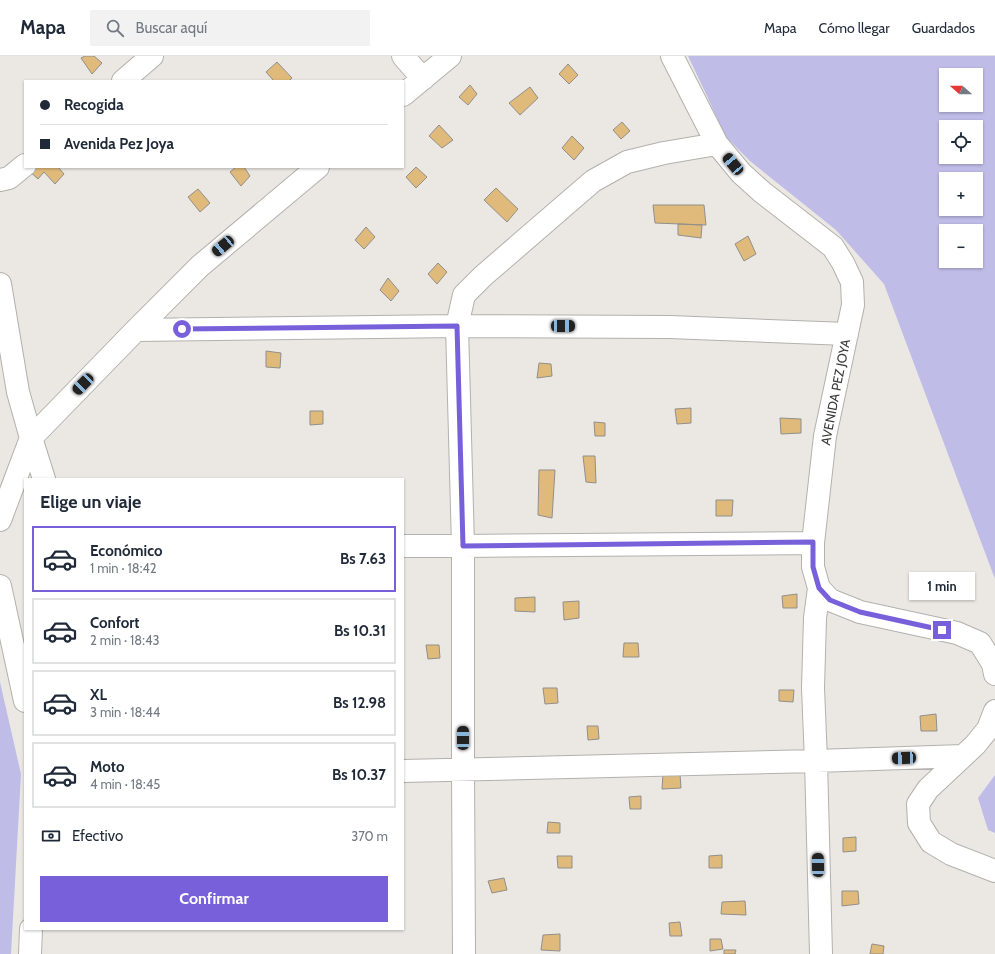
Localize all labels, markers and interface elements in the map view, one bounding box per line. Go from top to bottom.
search box [90,10,370,46]
text: Mapa [20,16,66,39]
icon: search [104,17,126,39]
text: Buscar aquí [136,19,207,37]
text: Mapa [764,19,797,37]
text: Cómo llegar [819,19,890,37]
text: Guardados [912,19,975,37]
north arrow [939,68,983,112]
map controls [939,68,983,268]
text: Recogida [64,96,124,114]
button: locate [939,120,983,164]
text: Avenida Pez Joya [64,135,174,153]
car [721,151,745,177]
button: + [939,172,983,216]
button: − [939,224,983,268]
car [210,234,236,258]
route start [173,320,191,338]
car [551,320,575,332]
street label: AVENIDA PEZ JOYA [817,338,853,446]
car [70,371,96,397]
text: Elige un viaje [40,491,141,513]
icon: car [42,541,78,577]
text: Económico [90,542,162,560]
text: Bs 7.63 [340,550,386,568]
text: 1 min · 18:42 [90,560,157,576]
callout: 1 min [909,572,975,600]
text: 1 min [927,578,957,594]
icon: car [42,613,78,649]
text: Confort [90,614,139,632]
route end [933,621,951,639]
text: Bs 10.31 [334,622,386,640]
text: 2 min · 18:43 [90,632,159,648]
icon: car [42,685,78,721]
text: XL [90,686,107,704]
text: Bs 12.98 [333,694,386,712]
text: 3 min · 18:44 [90,704,160,720]
car [457,726,469,750]
car [892,752,916,764]
icon: car [42,757,78,793]
text: Moto [90,758,124,776]
text: Bs 10.37 [332,766,386,784]
text: 4 min · 18:45 [90,776,160,792]
icon: cash [40,825,62,847]
text: Efectivo [72,827,123,845]
text: 370 m [351,828,388,844]
car [812,853,824,877]
button: Confirmar [40,876,388,922]

